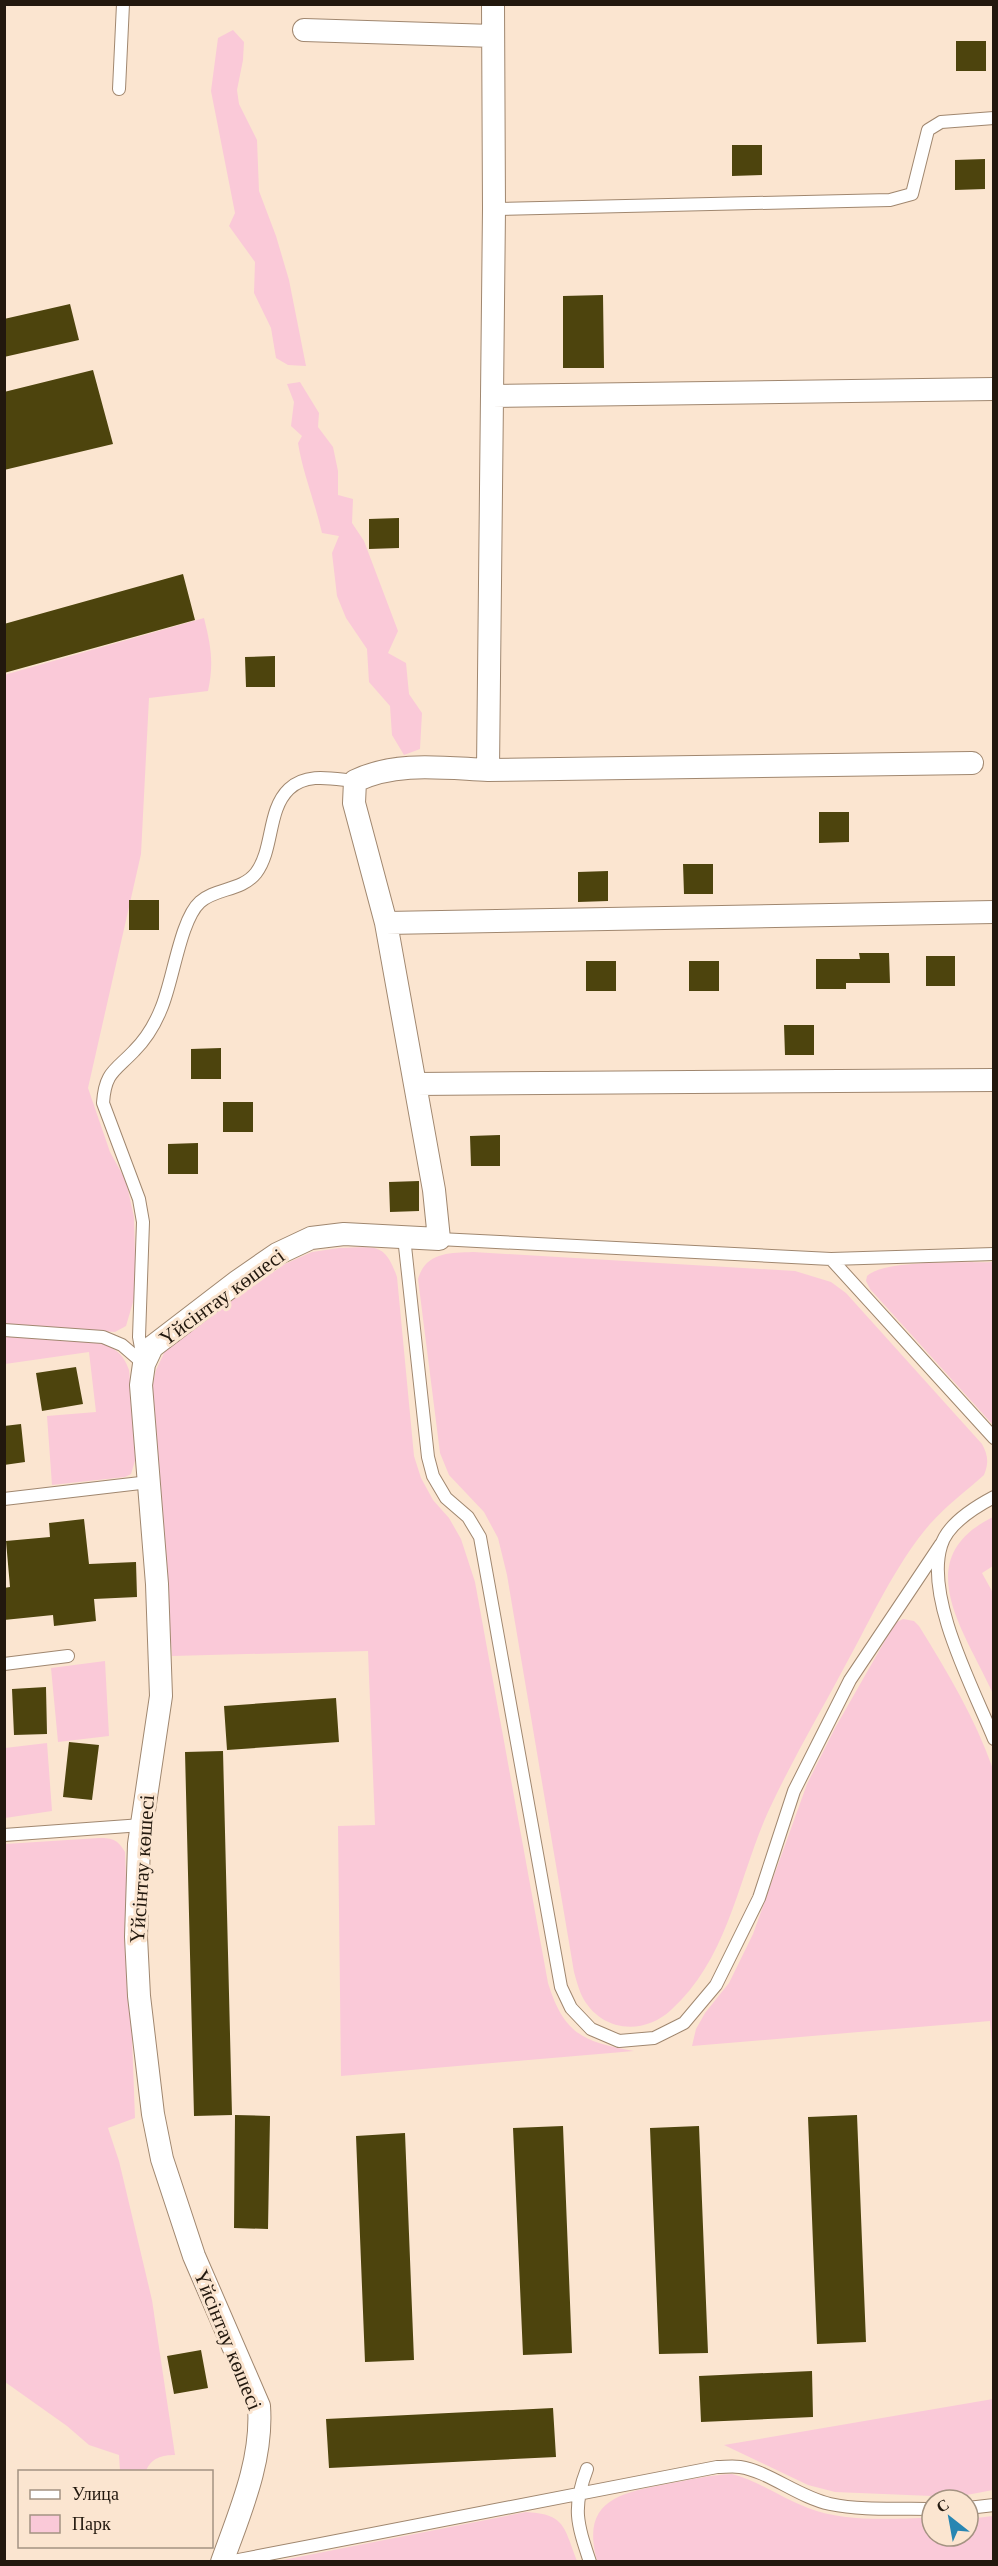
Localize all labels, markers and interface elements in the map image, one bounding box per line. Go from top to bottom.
street label: Үйсінтау көшесі [154,1243,290,1351]
street label: Үйсінтау көшесі [124,1794,160,1944]
street label: Үйсінтау көшесі [188,2266,268,2414]
legend [18,2470,213,2548]
text: Улица [72,2483,119,2505]
north arrow [920,2488,980,2548]
text: С [932,2494,952,2517]
text: Парк [72,2513,111,2535]

